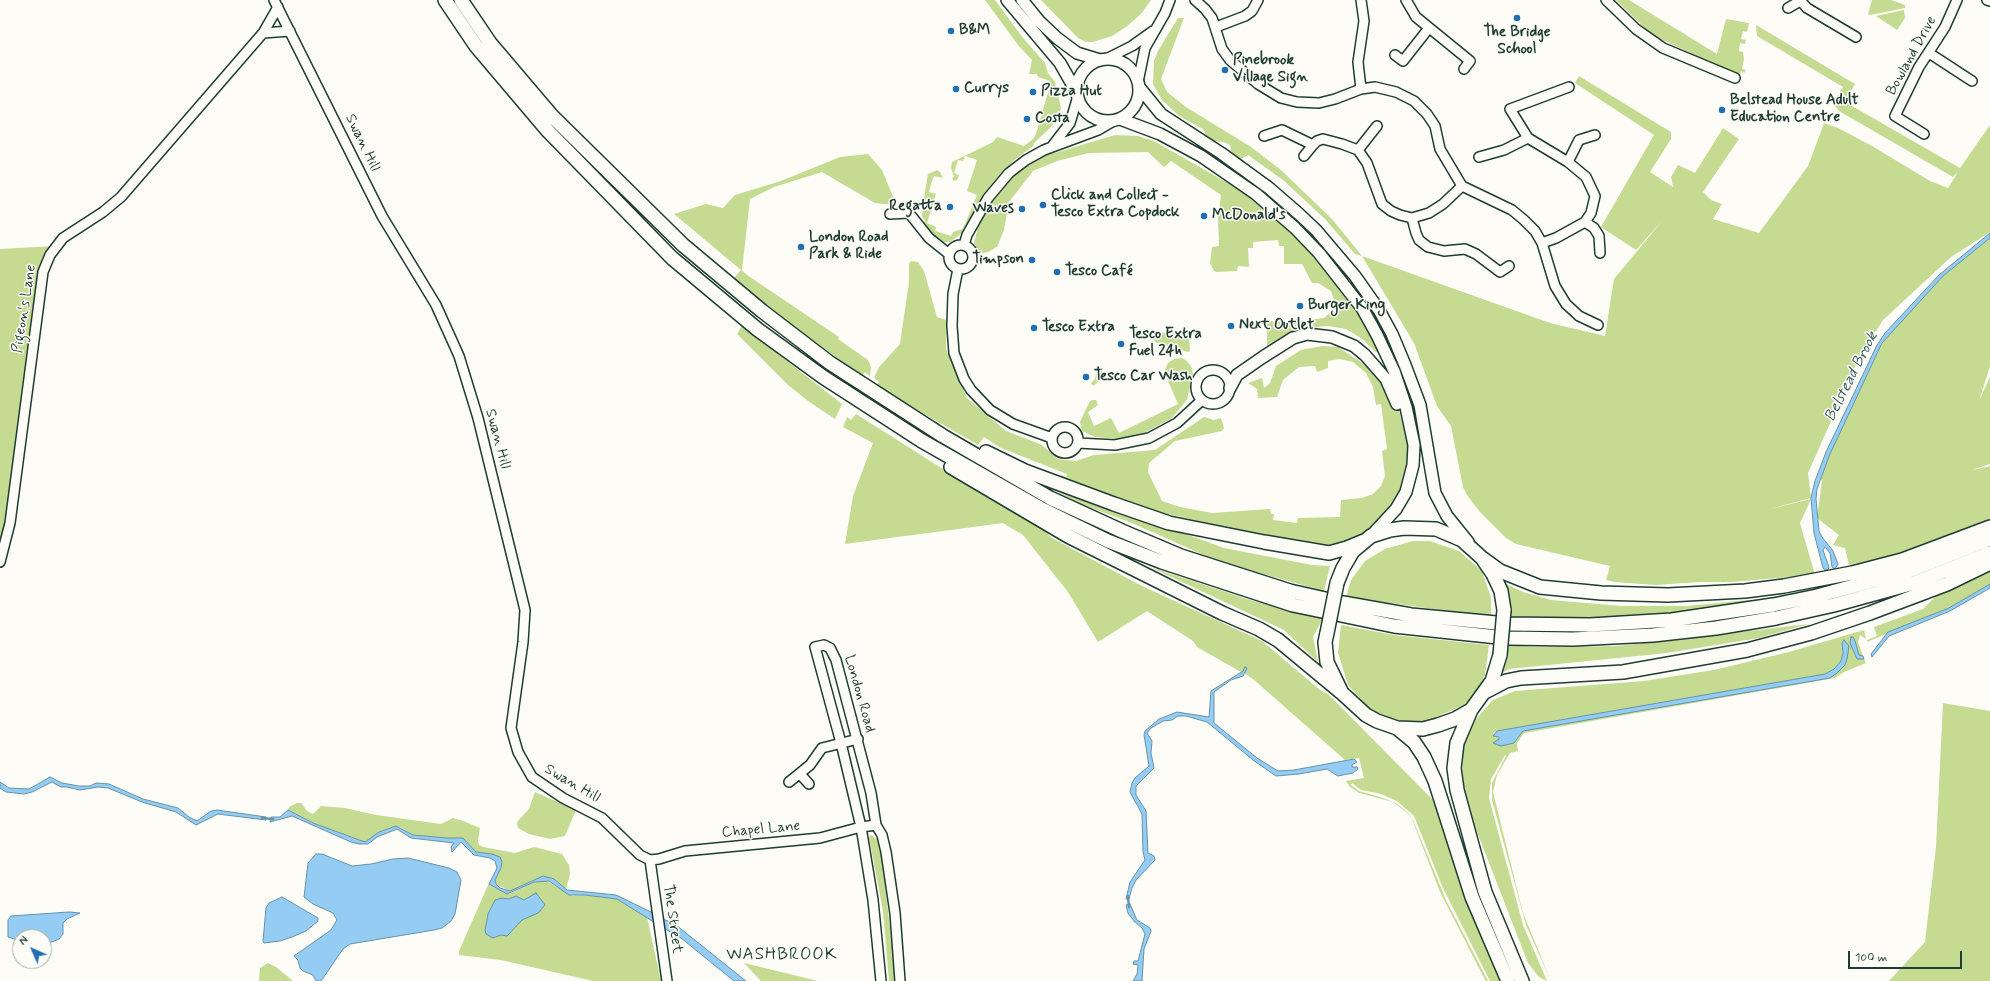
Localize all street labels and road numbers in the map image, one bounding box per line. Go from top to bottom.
street label: Bowland Drive [1883,13,1941,99]
street label: Swan Hill [340,111,384,175]
street label: Pigeon's Lane [9,264,41,354]
street label: Swan Hill [480,407,514,471]
street label: London Road [839,653,879,735]
street label: Swan Hill [541,761,603,807]
street label: Chapel Lane [721,818,801,842]
street label: The Street [658,883,686,955]

